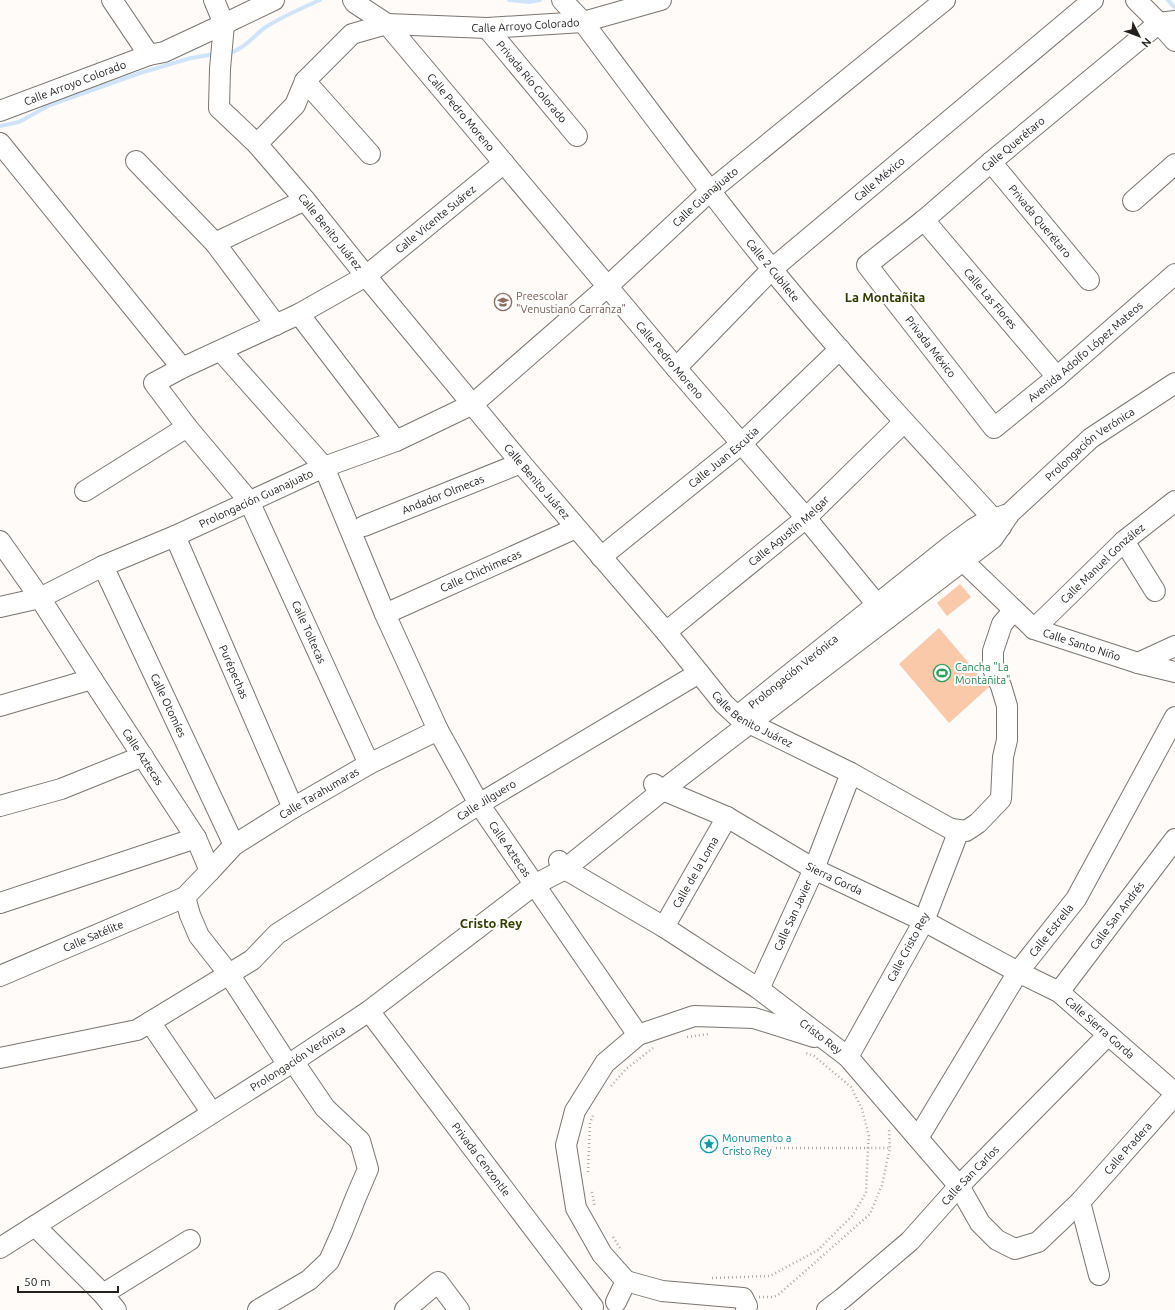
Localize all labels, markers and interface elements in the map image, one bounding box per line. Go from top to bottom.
street label: Calle Arroyo Colorado [471,16,580,34]
north arrow [1119,16,1159,56]
text: N [1139,36,1154,50]
street label: Privada Río Colorado [494,38,569,125]
street label: Calle Arroyo Colorado [22,58,128,108]
street label: Calle Pedro Moreno [425,71,497,153]
street label: Calle Querétaro [979,114,1047,174]
street label: Calle México [852,154,907,204]
street label: Calle Guanajuato [670,165,740,229]
street label: Privada Querétaro [1007,182,1074,260]
street label: Calle Vicente Suárez [393,183,478,256]
street label: Calle Benito Juárez [296,191,365,272]
street label: Calle 2 Cubilete [744,237,802,304]
street label: Calle Las Flores [962,266,1020,331]
place label: Preescolar "Venustiano Carranza" [516,290,626,315]
district label: La Montañita [845,290,925,304]
school or university icon: Preescolar "Venustiano Carranza" [493,292,513,312]
street label: Avenida Adolfo López Mateos [1026,299,1145,404]
street label: Privada México [903,314,958,380]
street label: Calle Pedro Moreno [633,319,706,401]
street label: Prolongación Verónica [1043,405,1137,483]
street label: Calle Juan Escutia [686,424,761,490]
street label: Calle Benito Juárez [502,441,572,521]
street label: Prolongación Guanajuato [197,467,315,530]
street label: Andador Olmecas [400,472,486,516]
street label: Calle Agustín Melgar [746,493,832,568]
street label: Calle Manuel González [1058,521,1147,606]
street label: Calle Chichimecas [438,547,523,594]
street label: Calle Toltecas [290,599,328,665]
street label: Calle Santo Niño [1041,626,1122,663]
street label: Prolongación Verónica [746,632,840,711]
street label: Purépechas [217,643,251,701]
place label: Cancha "La Montañita" [955,661,1010,686]
sports icon: Cancha "La Montañita" [932,663,952,683]
street label: Calle Otomíes [148,672,189,739]
street label: Calle Benito Juárez [710,688,795,750]
street label: Calle Aztecas [120,726,166,788]
street label: Calle Tarahumaras [277,765,361,821]
street label: Calle Jilguero [454,777,518,823]
street label: Calle Aztecas [487,819,533,879]
street label: Calle de la Loma [670,835,720,910]
street label: Sierra Gorda [804,860,864,897]
street label: Calle San Javier [771,877,814,953]
street label: Calle San Andrés [1087,879,1147,952]
street label: Calle Estrella [1027,902,1076,959]
street label: Calle Cristo Rey [885,910,932,984]
district label: Cristo Rey [460,916,522,930]
street label: Calle Satélite [61,918,125,954]
street label: Calle Sierra Gorda [1063,994,1137,1061]
street label: Cristo Rey [797,1016,845,1057]
street label: Prolongación Verónica [248,1023,347,1093]
street label: Privada Cenzontle [450,1120,513,1198]
street label: Calle Pradera [1101,1120,1154,1177]
place label: Monumento a Cristo Rey [722,1132,791,1157]
place icon: Monumento a Cristo Rey [699,1134,719,1154]
street label: Calle San Carlos [939,1143,1002,1208]
scale bar [18,1268,118,1294]
text: 50 m [24,1275,51,1288]

